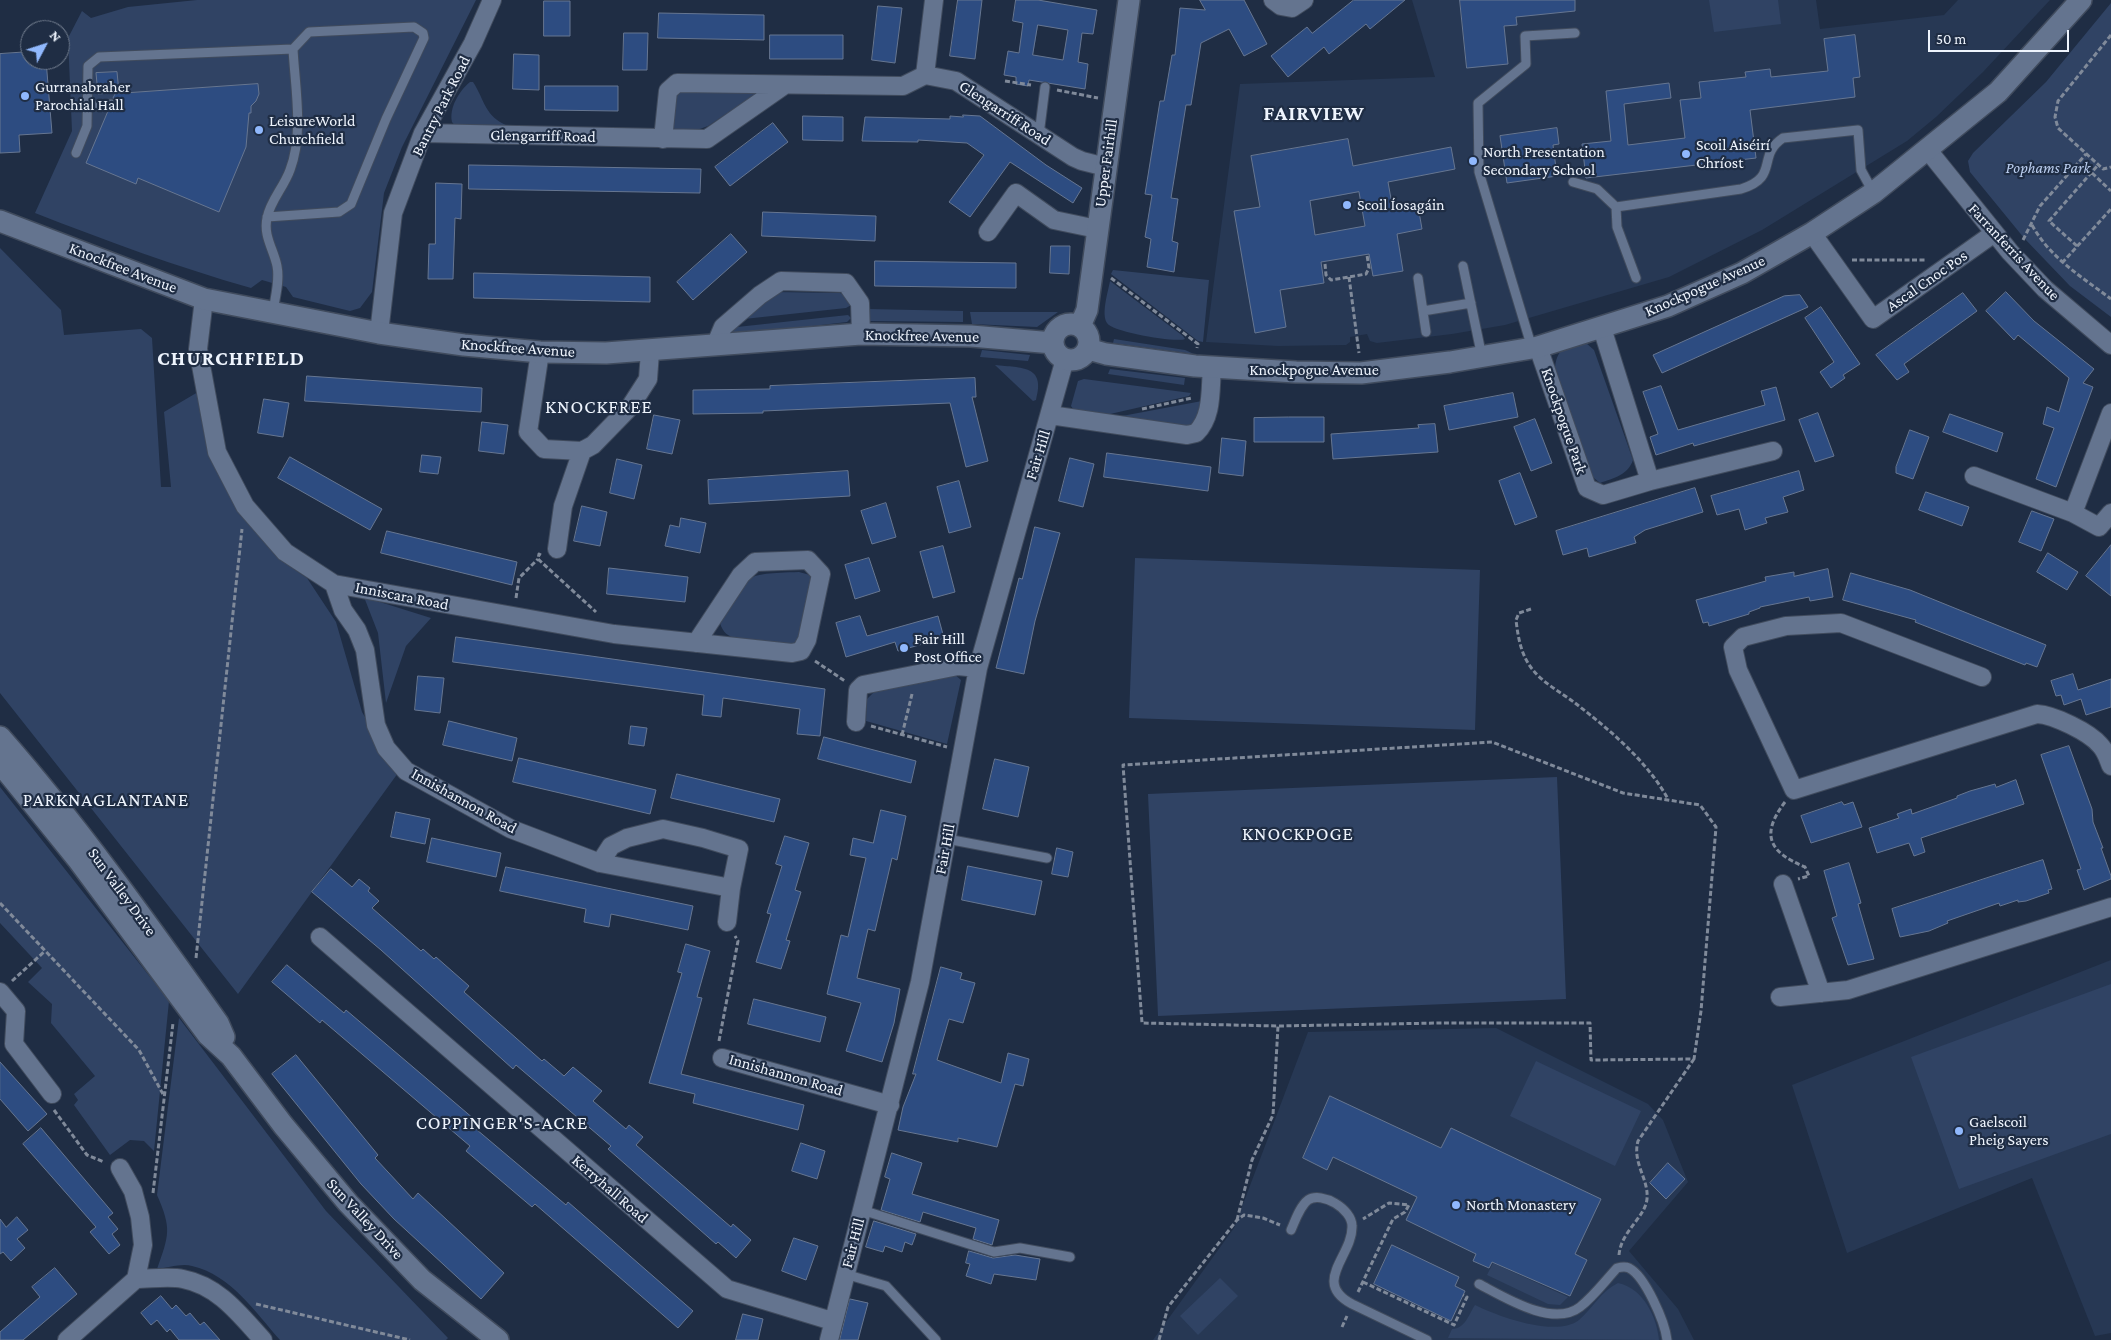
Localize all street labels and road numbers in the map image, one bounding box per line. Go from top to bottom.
street label: Bantry Park Road [407,53,475,159]
street label: Glengarriff Road [956,76,1054,150]
street label: Upper Fairhill [1090,118,1122,208]
street label: Glengarriff Road [490,125,596,147]
street label: Farranferris Avenue [1964,200,2064,304]
street label: Knockfree Avenue [66,239,180,297]
street label: Ascal Cnoc Pos [1883,246,1971,316]
street label: Knockpogue Avenue [1642,251,1768,321]
street label: Knockfree Avenue [865,325,979,347]
street label: Knockfree Avenue [460,334,576,362]
street label: Knockpogue Avenue [1249,360,1379,380]
street label: Knockpogue Park [1537,365,1591,477]
street label: Fair Hill [1021,428,1055,482]
street label: Inniscara Road [354,578,450,614]
street label: Innishannon Road [408,764,520,838]
street label: Fair Hill [931,822,959,876]
street label: Sun Valley Drive [84,844,160,940]
street label: Innishannon Road [727,1050,845,1100]
street label: Kerryhall Road [568,1151,652,1227]
street label: Sun Valley Drive [323,1174,407,1264]
street label: Fair Hill [837,1216,869,1270]

